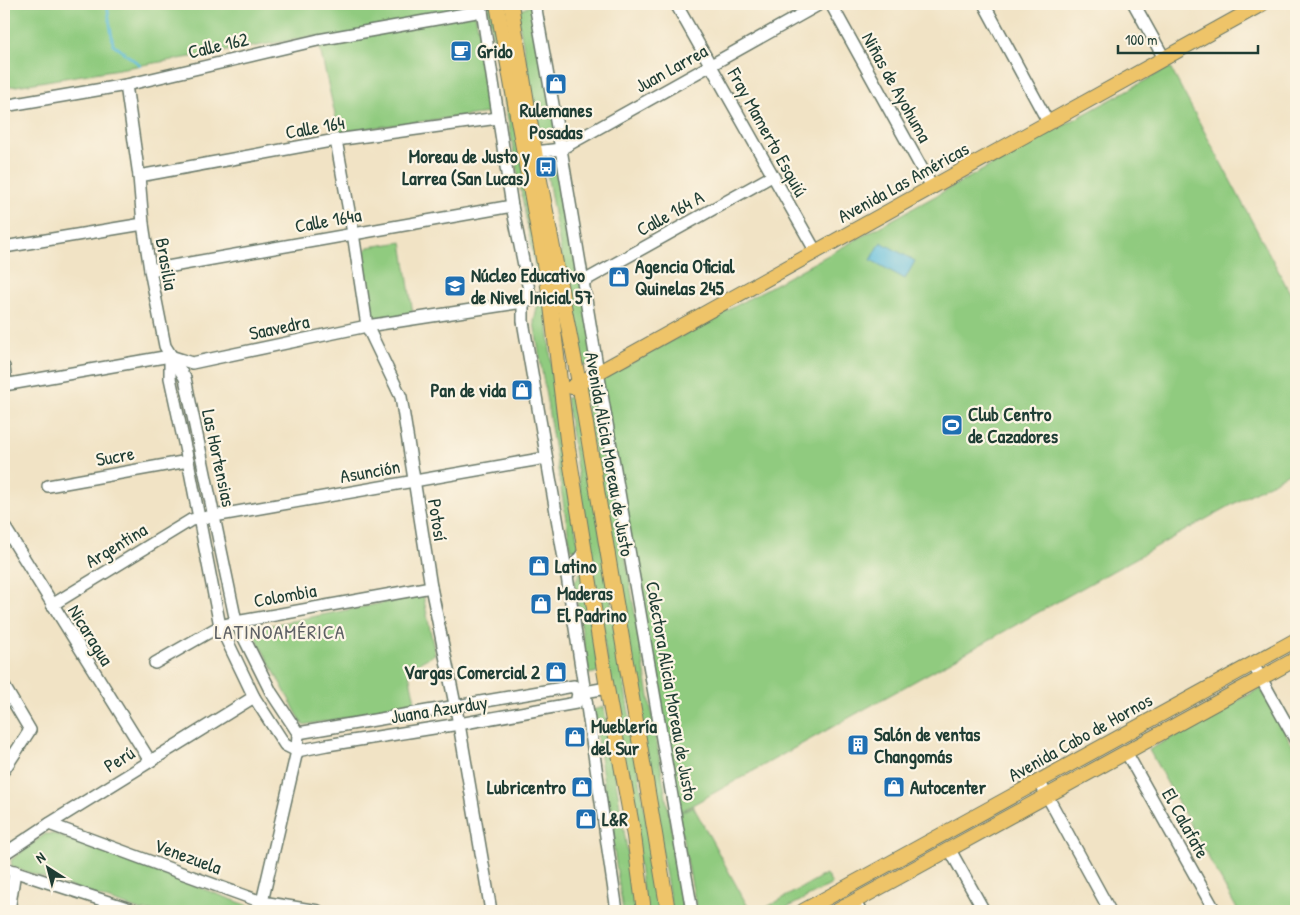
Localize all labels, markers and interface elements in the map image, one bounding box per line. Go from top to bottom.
scale bar [1118,22,1258,54]
street label: Calle 162 [185,25,251,65]
street label: Niñas de Ayohuma [856,27,938,147]
text: 100 m [1125,29,1158,50]
street label: Juan Larrea [630,37,712,99]
place label: Grido [477,38,513,64]
cafe icon: Grido [449,39,473,63]
street label: Fray Mamerto Esquiú [721,62,814,201]
shop icon: Rulemanes Posadas [544,72,568,96]
place label: Rulemanes Posadas [520,97,593,145]
street label: Calle 164 [283,109,347,145]
street label: Avenida Las Américas [833,135,973,229]
place label: Moreau de Justo y Larrea (San Lucas) [402,143,530,191]
bus stop icon: Moreau de Justo y Larrea (San Lucas) [534,155,558,179]
street label: Calle 164 A [632,184,708,242]
street label: Calle 164a [293,201,364,239]
street label: Brasilia [150,236,184,293]
place label: Agencia Oficial Quinelas 245 [635,253,736,301]
place label: Núcleo Educativo de Nivel Inicial 57 [471,262,593,310]
shop icon: Agencia Oficial Quinelas 245 [607,265,631,289]
school or university icon: Núcleo Educativo de Nivel Inicial 57 [443,274,467,298]
street label: Saavedra [246,308,312,346]
street label: Avenida Alicia Moreau de Justo [579,350,641,559]
place label: Pan de vida [430,377,507,403]
shop icon: Pan de vida [510,378,534,402]
place label: Club Centro de Cazadores [968,401,1059,449]
street label: Las Hortensias [196,407,242,509]
sports icon: Club Centro de Cazadores [940,413,964,437]
street label: Sucre [94,440,137,472]
street label: Asunción [338,453,402,489]
street label: Potosí [422,497,454,543]
street label: Argentina [80,516,152,574]
place label: Latino [555,553,597,579]
shop icon: Latino [527,554,551,578]
street label: Colombia [252,577,319,613]
street label: Colectora Alicia Moreau de Justo [640,579,704,803]
place label: Maderas El Padrino [557,580,627,628]
shop icon: Maderas El Padrino [529,592,553,616]
street label: Nicaragua [62,600,120,671]
district label: LATINOAMÉRICA [214,618,346,645]
place label: Vargas Comercial 2 [404,659,540,686]
shop icon: Vargas Comercial 2 [544,660,568,684]
street label: Avenida Cabo de Hornos [1003,687,1157,787]
street label: Juana Azurduy [389,689,489,729]
place label: Mueblería del Sur [591,713,657,761]
place label: Salón de ventas Changomás [874,721,981,770]
shop icon: Mueblería del Sur [563,725,587,749]
building icon: Salón de ventas Changomás [846,733,870,757]
street label: Perú [99,739,140,778]
place label: Lubricentro [487,774,566,800]
place label: Autocenter [910,774,987,800]
shop icon: Lubricentro [570,775,594,799]
shop icon: Autocenter [882,775,906,799]
street label: El Calafate [1156,783,1216,863]
place label: L&R [602,806,628,832]
shop icon: L&R [574,807,598,831]
street label: Venezuela [151,832,226,880]
north arrow [22,842,72,892]
text: N [31,847,49,867]

